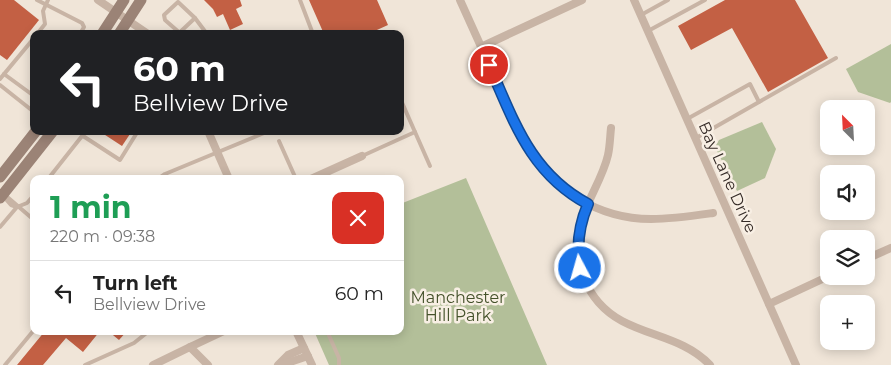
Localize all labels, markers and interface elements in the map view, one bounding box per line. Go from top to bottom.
pin [468,44,510,86]
text: 60 m [133,47,226,90]
icon: left [50,50,115,115]
icon: arrive [475,51,503,79]
text: Bellview Drive [133,90,288,117]
north arrow [820,100,875,155]
map controls [820,100,875,350]
street label: Bay Lane Drive [695,119,761,236]
button: sound [820,165,875,220]
text: 1 min [50,189,131,226]
button: close [332,192,384,244]
text: 220 m · 09:38 [50,227,155,246]
button: layers [820,230,875,285]
position arrow [553,241,605,293]
text: Turn left [93,272,178,295]
icon: left [50,279,78,307]
text: 60 m [335,282,384,305]
park label: Manchester Hill Park [411,288,505,325]
text: Bellview Drive [93,295,206,314]
button: + [820,295,875,350]

